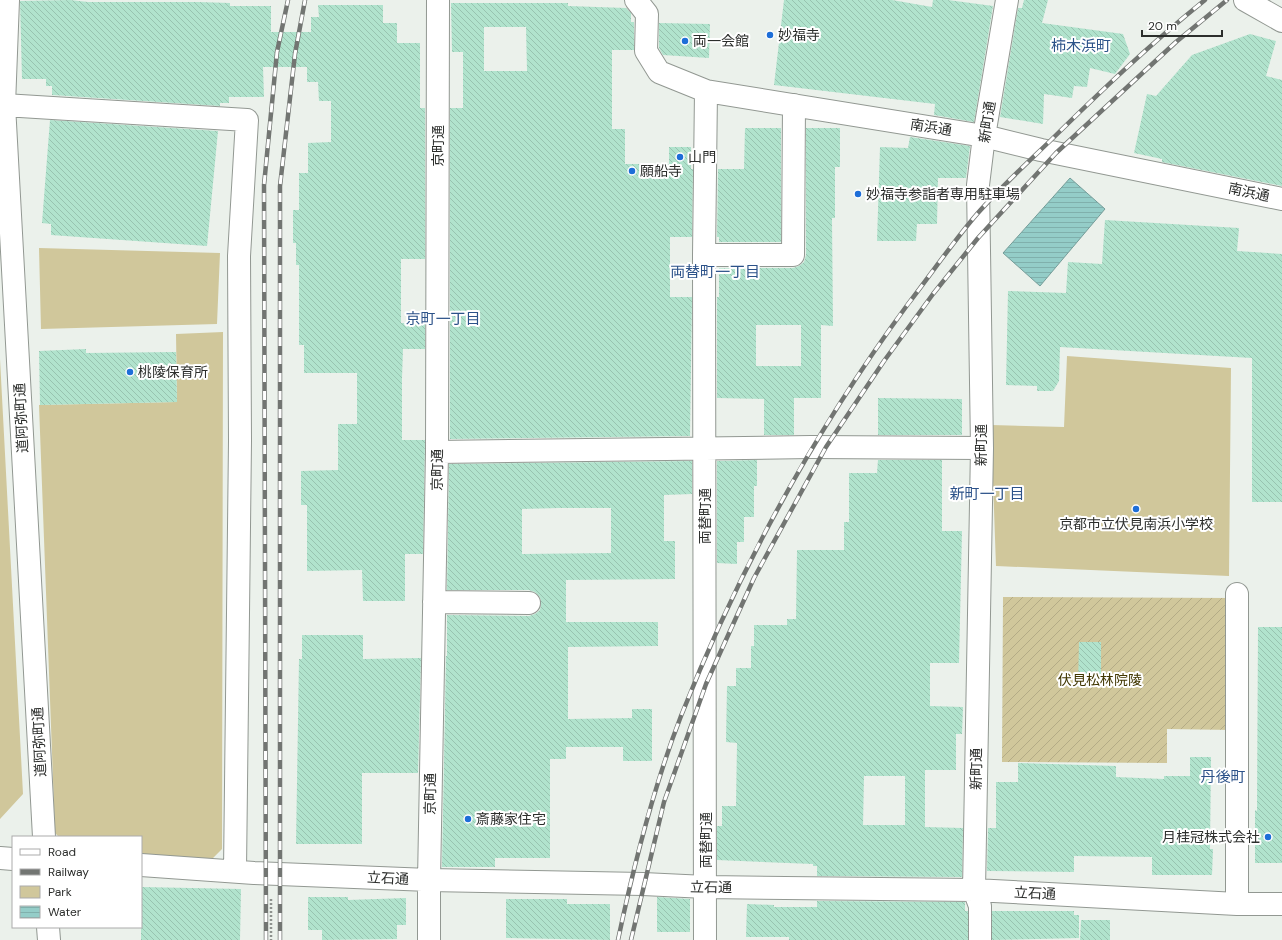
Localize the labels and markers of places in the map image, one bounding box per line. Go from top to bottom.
place label: 妙福寺 [778,26,820,44]
marker: 妙福寺 [765,30,775,40]
place label: 両一会館 [693,32,749,50]
marker: 両一会館 [680,36,690,46]
place label: 山門 [688,148,716,166]
marker: 山門 [675,152,685,162]
place label: 願船寺 [640,162,682,180]
marker: 願船寺 [627,166,637,176]
place label: 妙福寺参詣者専用駐車場 [866,185,1020,203]
marker: 妙福寺参詣者専用駐車場 [853,189,863,199]
place label: 桃陵保育所 [138,363,208,381]
marker: 桃陵保育所 [125,367,135,377]
marker: 京都市立伏見南浜小学校 [1131,504,1141,514]
place label: 京都市立伏見南浜小学校 [1059,515,1213,533]
place label: 斎藤家住宅 [476,810,546,828]
marker: 斎藤家住宅 [463,814,473,824]
place label: 月桂冠株式会社 [1162,828,1260,846]
marker: 月桂冠株式会社 [1263,832,1273,842]

